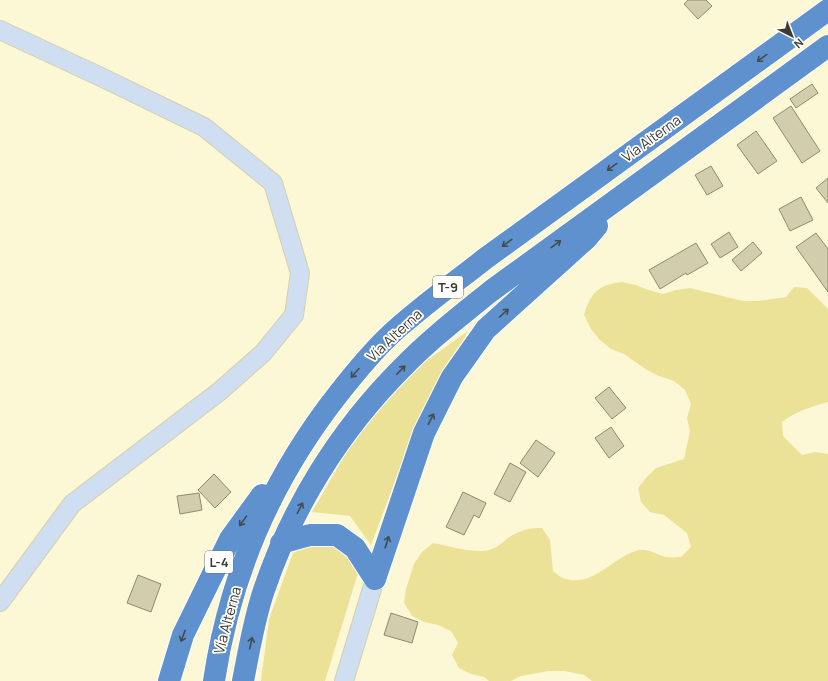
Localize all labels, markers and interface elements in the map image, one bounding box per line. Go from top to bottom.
north arrow [772,16,812,56]
text: N [791,36,807,52]
one-way arrow [757,54,768,62]
street label: Vía Alterna [618,110,684,166]
one-way arrow [606,163,617,171]
one-way arrow [501,239,512,247]
one-way arrow [550,240,561,248]
road number: T-9 [433,276,463,298]
street label: Vía Alterna [362,305,426,365]
one-way arrow [499,309,509,318]
one-way arrow [396,365,406,375]
one-way arrow [351,368,360,378]
one-way arrow [427,414,435,426]
one-way arrow [296,502,304,514]
one-way arrow [239,515,247,526]
one-way arrow [384,535,391,548]
road number: L-4 [205,551,233,573]
street label: Vía Alterna [209,584,245,656]
one-way arrow [179,629,187,641]
one-way arrow [247,637,255,650]

